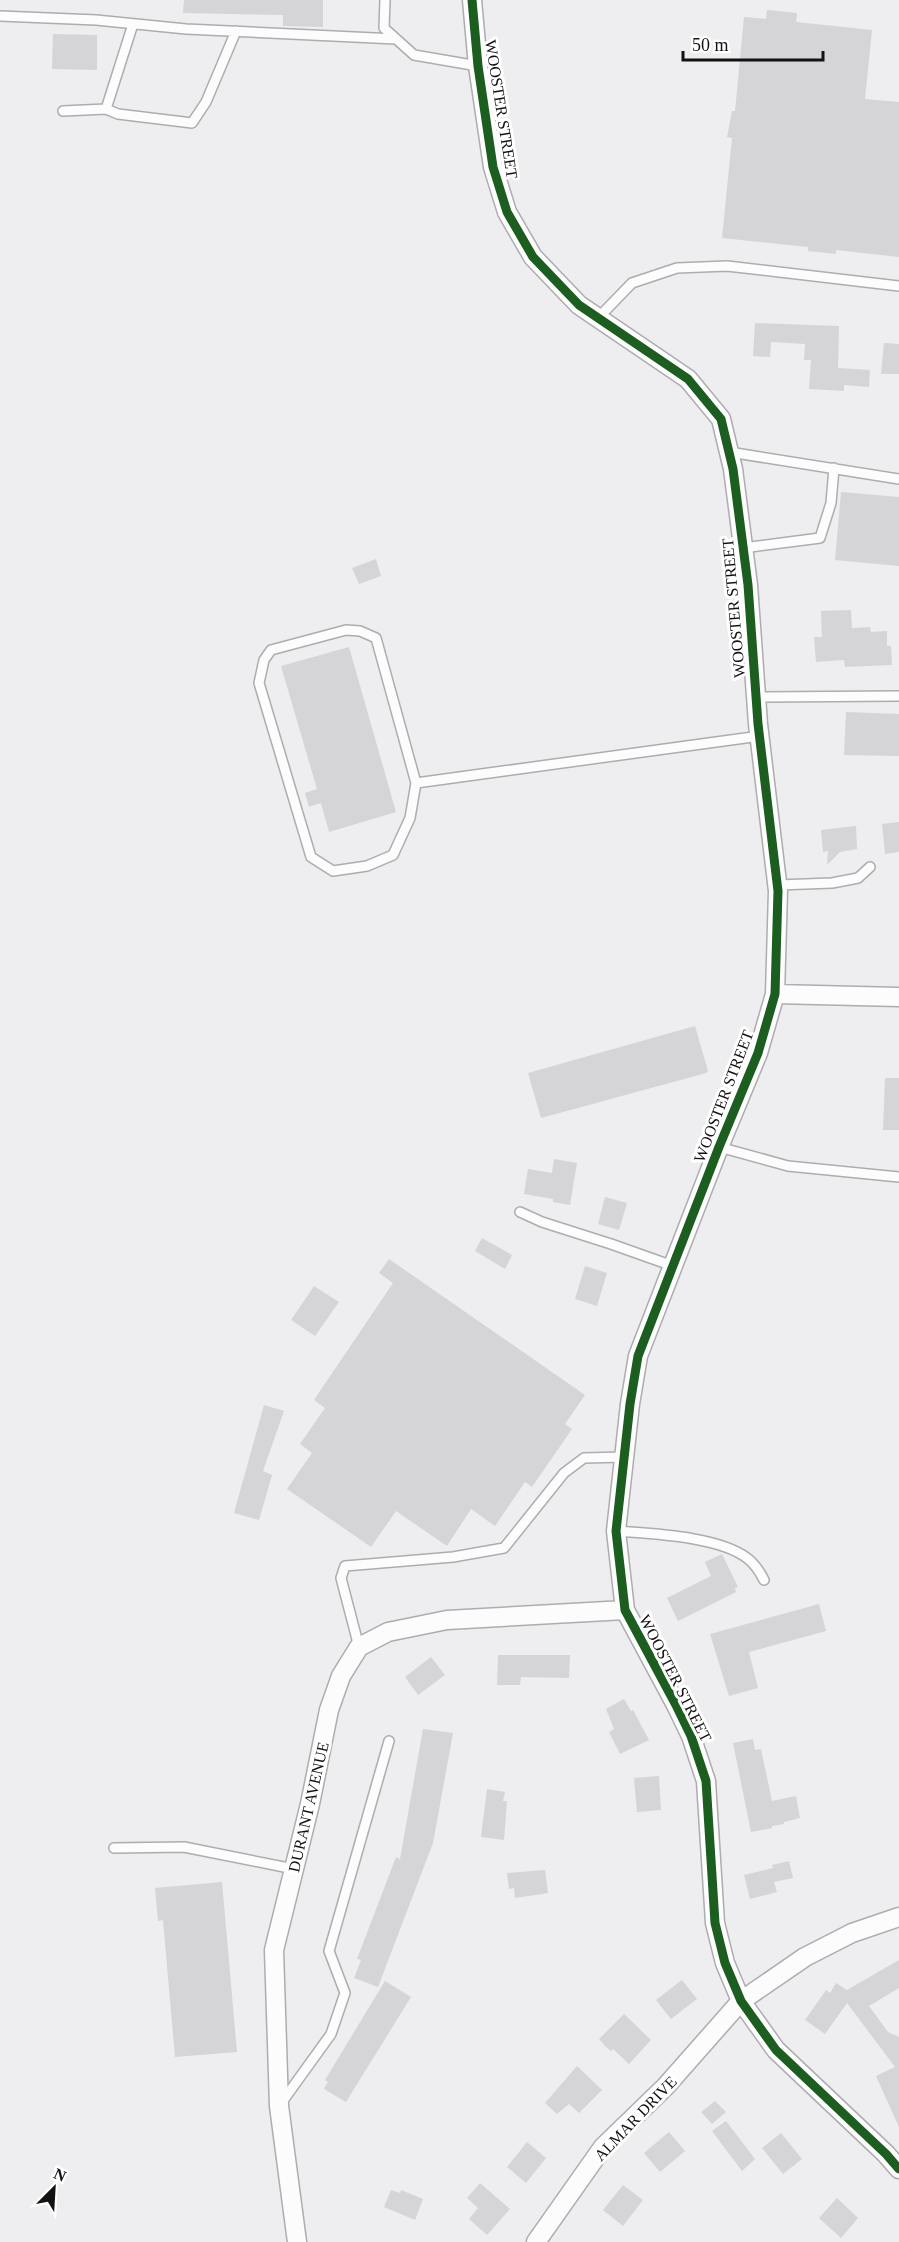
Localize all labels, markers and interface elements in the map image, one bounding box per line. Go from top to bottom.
scale bar [683,24,822,62]
text: 50 m [692,35,729,55]
street label: WOOSTER STREET [482,39,521,180]
street label: WOOSTER STREET [719,537,748,678]
street label: WOOSTER STREET [690,1028,757,1165]
street label: WOOSTER STREET [636,1612,715,1745]
street label: DURANT AVENUE [285,1740,332,1874]
street label: ALMAR DRIVE [591,2073,680,2164]
north arrow [24,2158,84,2218]
text: N [51,2165,69,2185]

